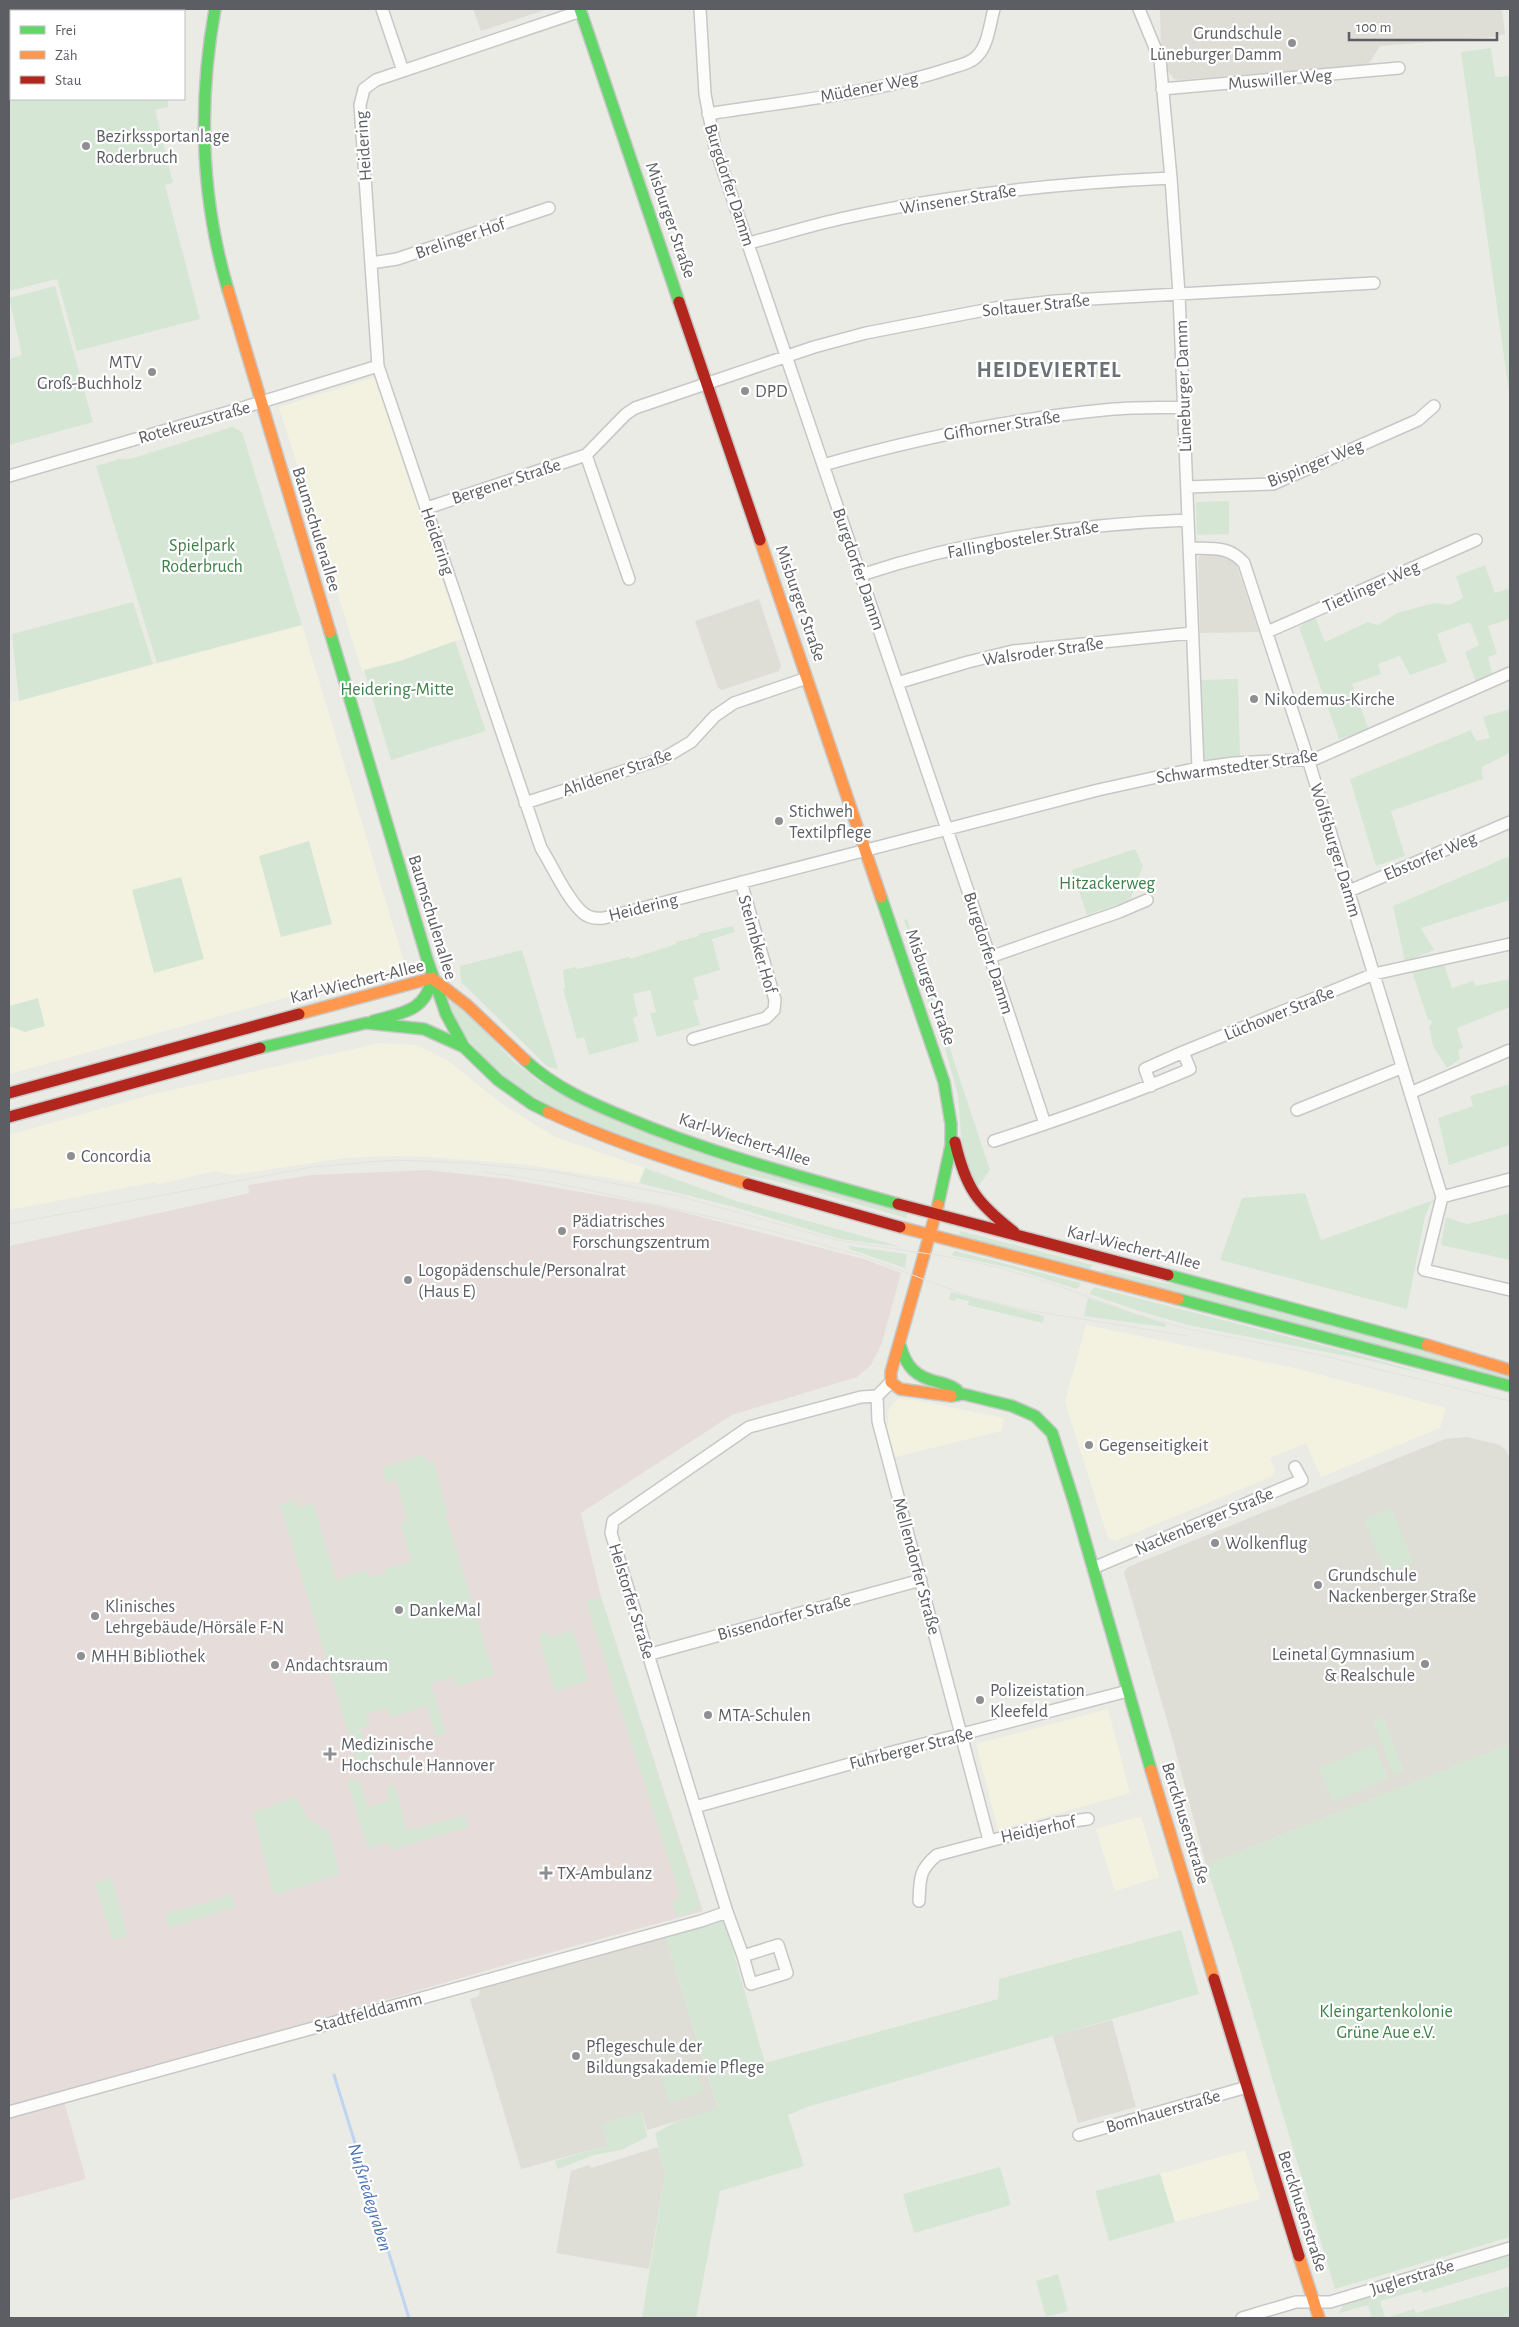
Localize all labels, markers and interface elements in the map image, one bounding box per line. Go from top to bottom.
legend [10,10,185,100]
scale bar [1349,10,1496,42]
text: 100 m [1356,20,1391,35]
text: Frei [55,23,76,38]
place label: Grundschule Lüneburger Damm [1150,25,1282,64]
marker: Grundschule Lüneburger Damm [1286,37,1298,49]
text: Zäh [55,48,78,63]
street label: Muswiller Weg [1227,66,1333,94]
street label: Müdener Weg [819,70,920,106]
text: Stau [55,73,82,88]
street label: Heidering [353,110,375,182]
street label: Burgdorfer Damm [701,122,757,249]
place label: Bezirkssportanlage Roderbruch [96,128,230,167]
marker: Bezirkssportanlage Roderbruch [80,140,92,152]
street label: Misburger Straße [642,160,698,281]
street label: Winsener Straße [899,182,1018,218]
street label: Brelinger Hof [413,215,509,263]
street label: Soltauer Straße [981,291,1091,321]
street label: Lüneburger Damm [1173,320,1195,452]
place label: MTV Groß-Buchholz [37,354,143,393]
district label: HEIDEVIERTEL [976,359,1122,381]
marker: MTV Groß-Buchholz [146,366,158,378]
place label: DPD [755,383,788,401]
marker: DPD [739,385,751,397]
street label: Rotekreuzstraße [136,398,252,448]
street label: Gifhorner Straße [943,408,1062,444]
street label: Bispinger Weg [1265,436,1366,491]
street label: Bergener Straße [450,456,563,508]
street label: Baumschulenallee [289,465,344,594]
street label: Heidering [417,505,457,578]
street label: Burgdorfer Damm [829,506,887,633]
street label: Fallingbosteler Straße [946,518,1100,562]
park label: Spielpark Roderbruch [161,537,243,576]
street label: Misburger Straße [772,543,828,664]
street label: Tietlinger Weg [1321,558,1422,616]
street label: Walsroder Straße [981,635,1105,669]
park label: Heidering-Mitte [340,681,454,699]
place label: Nikodemus-Kirche [1264,691,1395,709]
marker: Nikodemus-Kirche [1248,693,1260,705]
street label: Ahldener Straße [560,746,674,800]
street label: Schwarmstedter Straße [1155,747,1319,787]
street label: Wolfsburger Damm [1306,781,1364,919]
place label: Stichweh Textilpflege [789,803,872,842]
marker: Stichweh Textilpflege [773,815,785,827]
street label: Ebstorfer Weg [1381,829,1480,885]
street label: Baumschulenallee [405,853,460,982]
park label: Hitzackerweg [1059,875,1155,893]
street label: Burgdorfer Damm [960,890,1016,1017]
street label: Heidering [607,891,680,925]
street label: Steimbker Hof [734,893,780,997]
street label: Misburger Straße [902,927,958,1048]
street label: Karl-Wiechert-Allee [288,957,426,1007]
street label: Lüchower Straße [1222,984,1337,1044]
street label: Karl-Wiechert-Allee [677,1110,813,1170]
place label: Concordia [81,1148,151,1166]
marker: Concordia [65,1150,77,1162]
place label: Pädiatrisches Forschungszentrum [572,1213,710,1252]
street label: Karl-Wiechert-Allee [1065,1223,1203,1273]
marker: Pädiatrisches Forschungszentrum [556,1225,568,1237]
place label: Logopädenschule/Personalrat (Haus E) [418,1262,626,1301]
marker: Logopädenschule/Personalrat (Haus E) [402,1274,414,1286]
place label: Gegenseitigkeit [1099,1437,1209,1455]
marker: Gegenseitigkeit [1083,1439,1095,1451]
street label: Nackenberger Straße [1133,1485,1276,1559]
street label: Mellendorfer Straße [889,1496,943,1637]
place label: Wolkenflug [1225,1535,1307,1553]
marker: Wolkenflug [1209,1537,1221,1549]
street label: Helstorfer Straße [605,1541,657,1661]
place label: Grundschule Nackenberger Straße [1328,1567,1476,1606]
marker: Grundschule Nackenberger Straße [1312,1579,1324,1591]
street label: Bissendorfer Straße [716,1591,853,1644]
place label: Klinisches Lehrgebäude/Hörsäle F-N [105,1598,284,1637]
place label: DankeMal [409,1602,481,1620]
marker: DankeMal [393,1604,405,1616]
marker: Klinisches Lehrgebäude/Hörsäle F-N [89,1610,101,1622]
place label: Leinetal Gymnasium & Realschule [1272,1646,1415,1685]
place label: MHH Bibliothek [91,1648,206,1666]
marker: MHH Bibliothek [75,1650,87,1662]
place label: Andachtsraum [285,1657,388,1675]
marker: Leinetal Gymnasium & Realschule [1419,1658,1431,1670]
marker: Andachtsraum [269,1659,281,1671]
place label: Polizeistation Kleefeld [990,1682,1085,1721]
marker: Polizeistation Kleefeld [974,1694,986,1706]
place label: MTA-Schulen [718,1707,811,1725]
marker: MTA-Schulen [702,1709,714,1721]
street label: Fuhrberger Straße [848,1725,975,1773]
place label: Medizinische Hochschule Hannover [341,1736,495,1775]
marker: Medizinische Hochschule Hannover [323,1747,337,1761]
street label: Berckhusenstraße [1158,1760,1212,1886]
street label: Heidjerhof [999,1813,1079,1847]
place label: TX-Ambulanz [557,1865,652,1883]
marker: TX-Ambulanz [539,1866,553,1880]
street label: Stadtfelddamm [312,1990,424,2036]
park label: Kleingartenkolonie Grüne Aue e.V. [1319,2003,1453,2042]
place label: Pflegeschule der Bildungsakademie Pflege [586,2038,764,2077]
marker: Pflegeschule der Bildungsakademie Pflege [570,2050,582,2062]
street label: Bomhauerstraße [1104,2087,1223,2137]
water label: Nußriedegraben [344,2141,395,2254]
street label: Berckhusenstraße [1274,2149,1330,2274]
street label: Juglerstraße [1368,2257,1456,2299]

